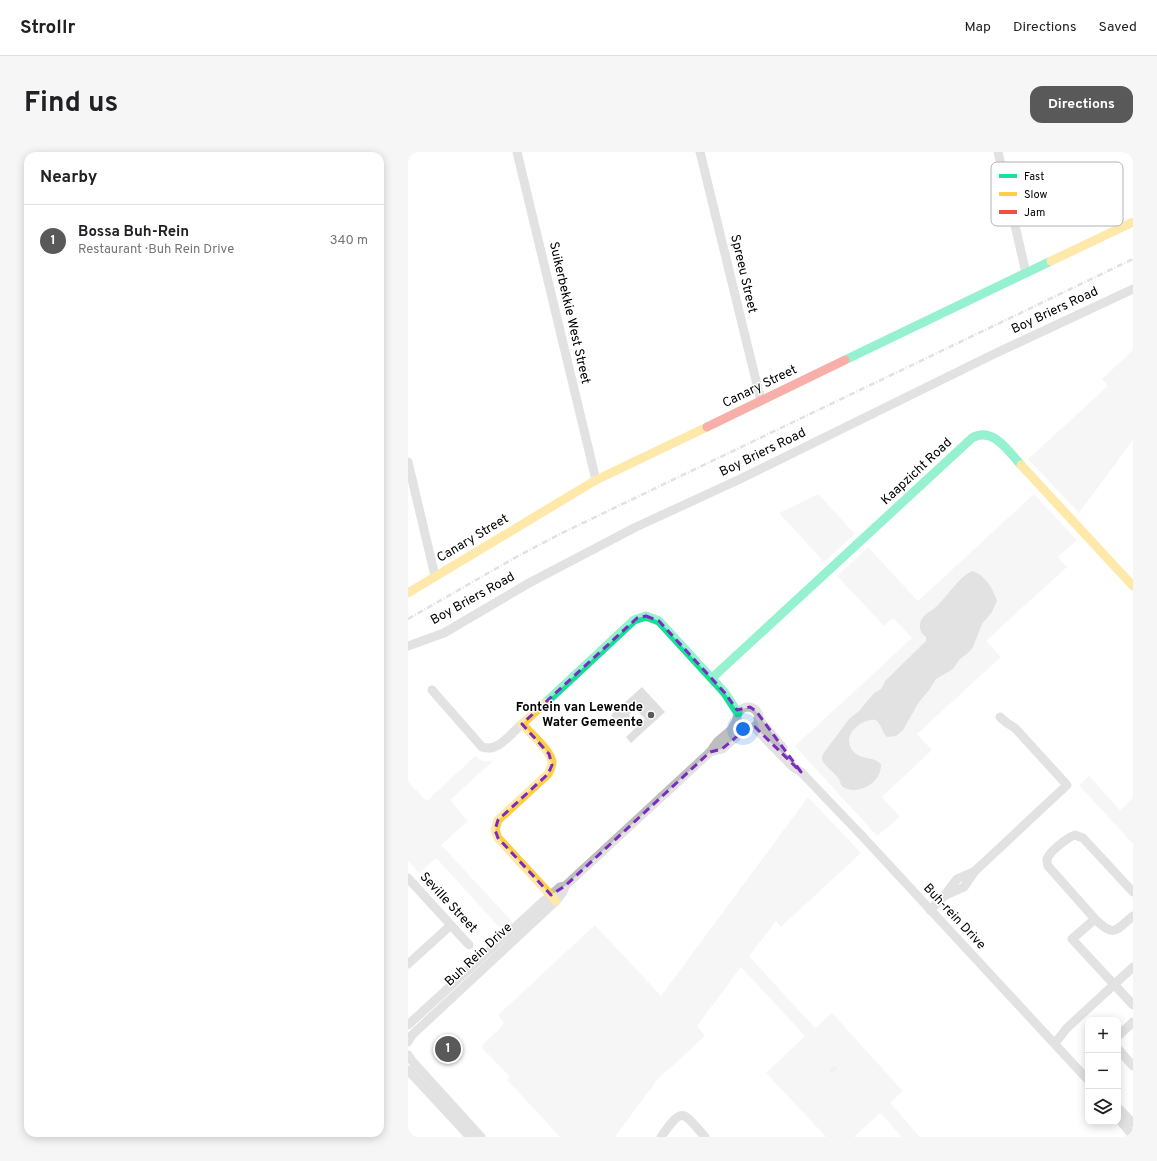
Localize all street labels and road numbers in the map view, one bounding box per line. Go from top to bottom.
street label: Spreeu Street [726,233,760,315]
street label: Suikerbekkie West Street [545,240,593,386]
street label: Boy Briers Road [1009,284,1101,338]
street label: Canary Street [720,362,800,412]
street label: Boy Briers Road [717,425,809,481]
street label: Kaapzicht Road [878,435,956,509]
street label: Canary Street [434,511,512,567]
street label: Boy Briers Road [428,569,518,629]
street label: Seville Street [416,869,480,937]
street label: Buh-rein Drive [919,881,989,953]
street label: Buh Rein Drive [442,920,516,990]

